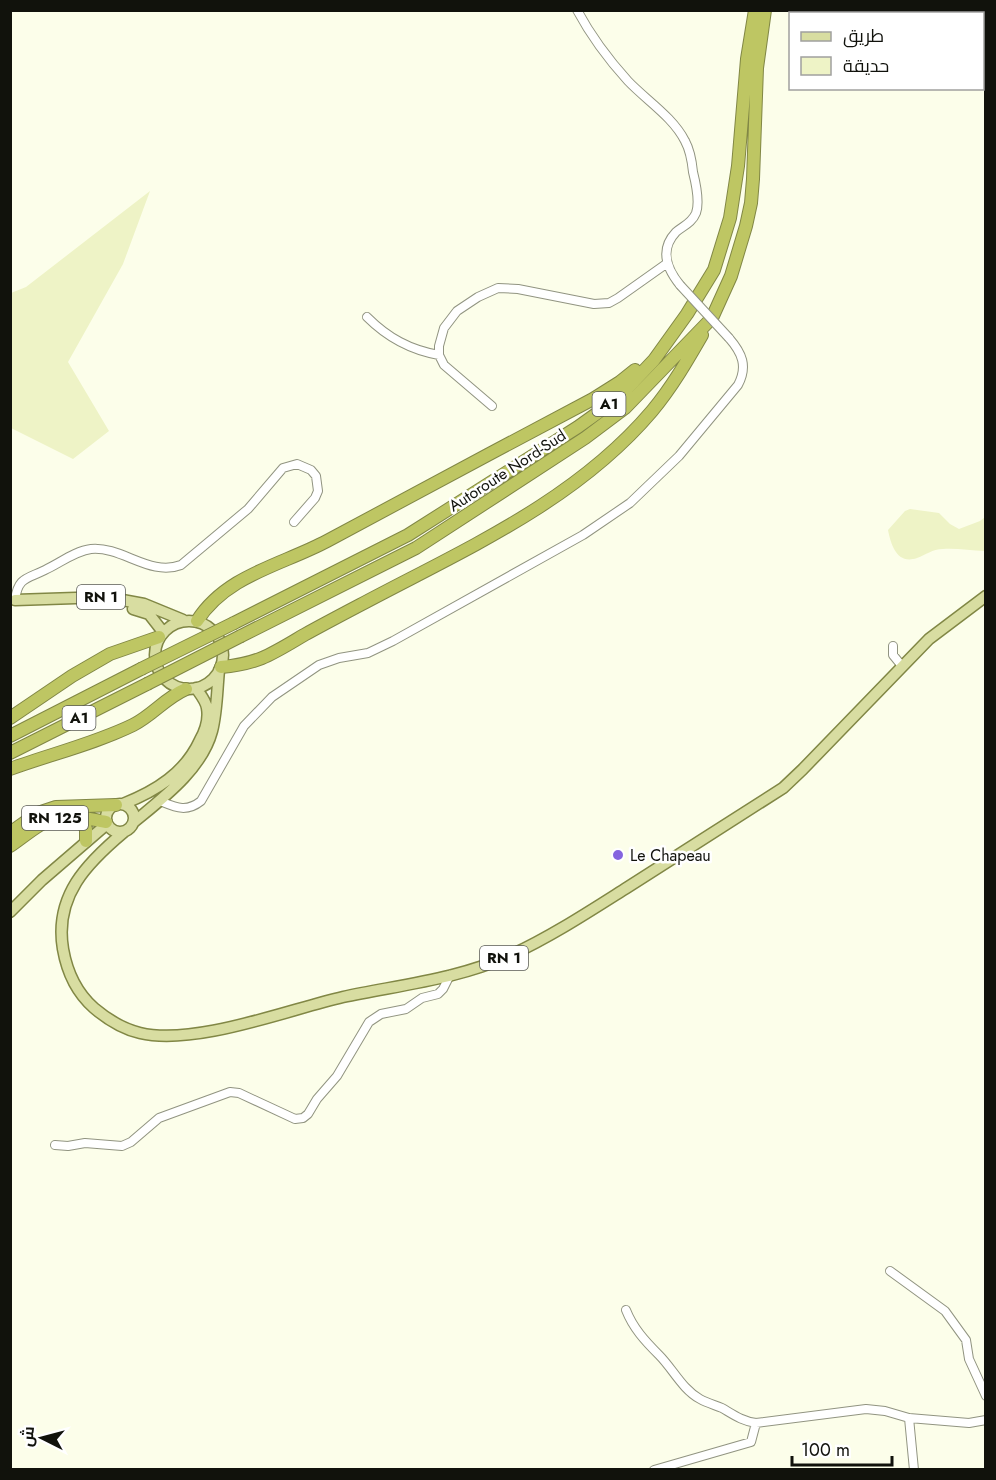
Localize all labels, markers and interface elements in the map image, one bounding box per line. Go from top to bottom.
legend [789,12,984,90]
text: طريق [843,23,884,49]
text: حديقة [843,53,889,79]
road number: A1 [592,392,626,416]
street label: Autoroute Nord-Sud [444,424,571,517]
road number: RN 1 [77,585,125,609]
road number: A1 [62,706,96,730]
road number: RN 125 [22,806,88,830]
place label: Le Chapeau [630,844,711,867]
marker: Le Chapeau [611,848,625,862]
road number: RN 1 [480,946,528,970]
north arrow [12,1408,72,1468]
text: ش [15,1425,40,1448]
scale bar [792,1429,892,1467]
text: 100 m [801,1437,850,1463]

